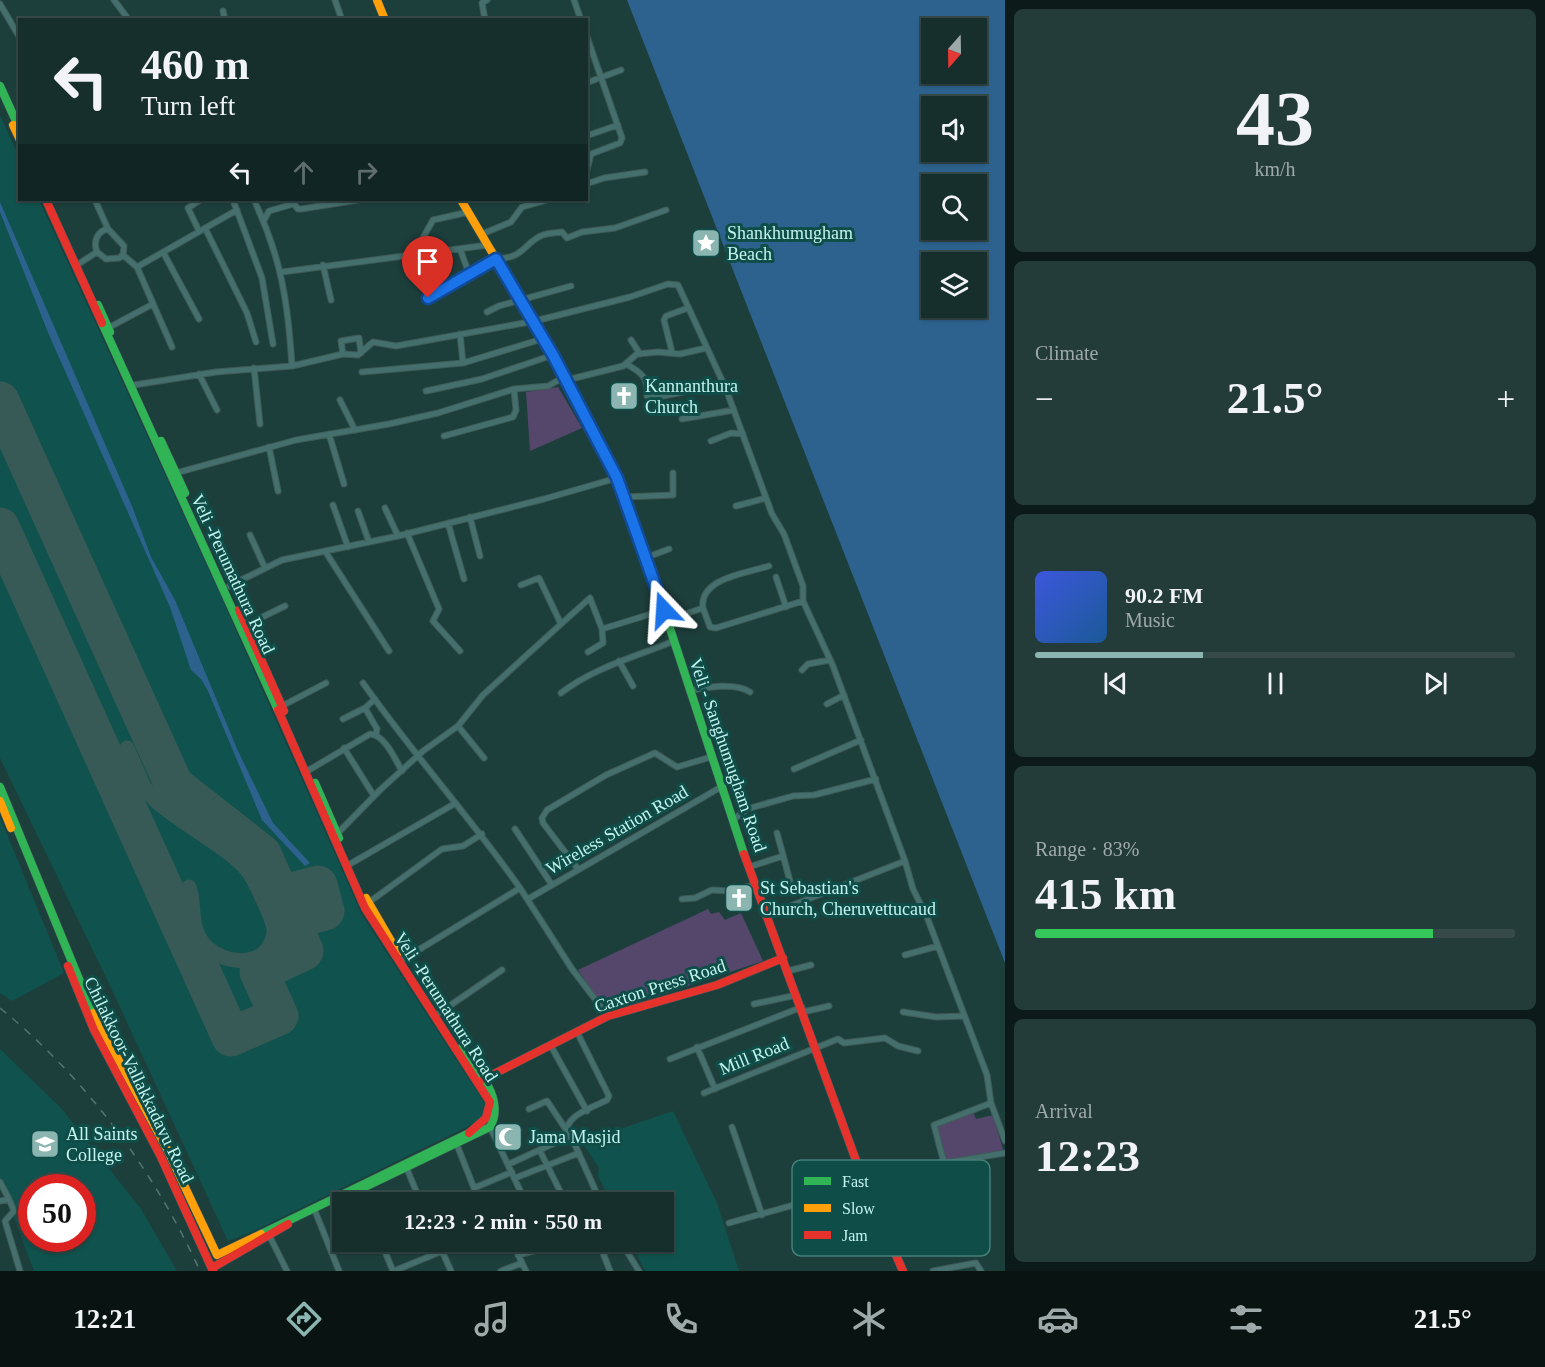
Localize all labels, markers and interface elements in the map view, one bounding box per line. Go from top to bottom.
north arrow [921,18,987,84]
map controls [921,18,987,318]
icon: left [42,42,120,120]
text: 460 m [141,42,250,88]
text: 43 [1236,75,1314,162]
text: Turn left [141,91,235,121]
button: sound [921,96,987,162]
icon: left [224,156,257,189]
icon: ahead [287,156,320,189]
icon: right [350,156,383,189]
text: km/h [1254,158,1296,180]
button: search [921,174,987,240]
place label: Shankhumugham Beach [727,223,853,264]
place icon: Shankhumugham Beach [690,227,722,259]
pin [402,236,453,298]
icon: arrive [411,245,444,278]
button: layers [921,252,987,318]
text: Climate [1035,342,1098,364]
text: 21.5° [1227,373,1323,423]
place label: Kannanthura Church [645,376,738,417]
church icon: Kannanthura Church [608,380,640,412]
text: − [1035,381,1054,417]
text: + [1496,381,1515,417]
street label: Veli -Perumathura Road [187,491,279,657]
position arrow [632,578,696,642]
text: 90.2 FM [1125,583,1203,608]
text: Music [1125,609,1175,631]
street label: Veli - Sanghumugham Road [685,656,771,854]
icon: previous [1099,667,1132,700]
icon: pause [1259,667,1292,700]
icon: next [1419,667,1452,700]
street label: Wireless Station Road [543,781,691,879]
text: Range · 83% [1035,838,1139,860]
text: 415 km [1035,869,1176,919]
place label: St Sebastian's Church, Cheruvettucaud [760,878,936,919]
church icon: St Sebastian's Church, Cheruvettucaud [723,882,755,914]
street label: Veli -Perumathura Road [390,929,502,1085]
street label: Caxton Press Road [592,955,728,1017]
street label: Chilakkoor-Vallakkadavu Road [80,974,198,1186]
street label: Mill Road [716,1033,792,1079]
text: Arrival [1035,1100,1093,1122]
mosque icon: Jama Masjid [492,1121,524,1153]
place label: All Saints College [66,1124,138,1165]
place label: Jama Masjid [529,1127,621,1147]
school or university icon: All Saints College [29,1128,61,1160]
text: 12:23 [1035,1131,1140,1181]
legend [792,1160,990,1256]
text: Fast [842,1173,869,1190]
speed limit sign: 50 [18,1174,96,1252]
text: Slow [842,1200,875,1217]
text: 12:23 · 2 min · 550 m [404,1209,602,1234]
text: Jam [842,1227,868,1244]
icon: directions [283,1298,325,1340]
icon: music [471,1298,513,1340]
icon: phone [660,1298,702,1340]
icon: climate [848,1298,890,1340]
icon: car [1037,1298,1079,1340]
icon: filters [1225,1298,1267,1340]
text: 12:21 [73,1304,136,1334]
text: 21.5° [1414,1304,1472,1334]

